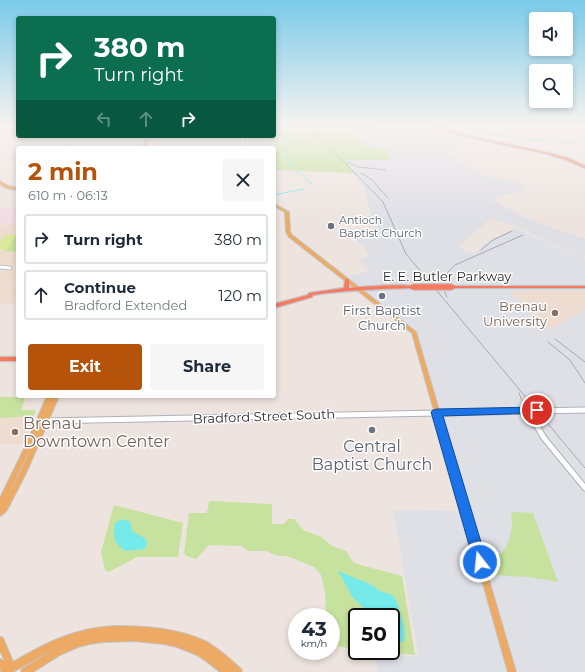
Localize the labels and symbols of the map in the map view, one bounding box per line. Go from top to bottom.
place label: Antioch Baptist Church [339,213,422,240]
marker: Antioch Baptist Church [326,221,336,231]
street label: E. E. Butler Parkway [383,268,512,284]
marker: First Baptist Church [377,291,387,301]
place label: Brenau University [483,298,548,329]
place label: First Baptist Church [343,302,421,333]
marker: Brenau University [550,308,560,318]
pin [520,393,554,427]
street label: Bradford Street South [193,406,335,426]
place label: Brenau Downtown Center [23,414,170,451]
marker: Central Baptist Church [367,425,377,435]
marker: Brenau Downtown Center [10,427,20,437]
place label: Central Baptist Church [312,437,432,474]
position arrow [459,541,501,583]
speed limit sign: 50 [348,608,400,660]

